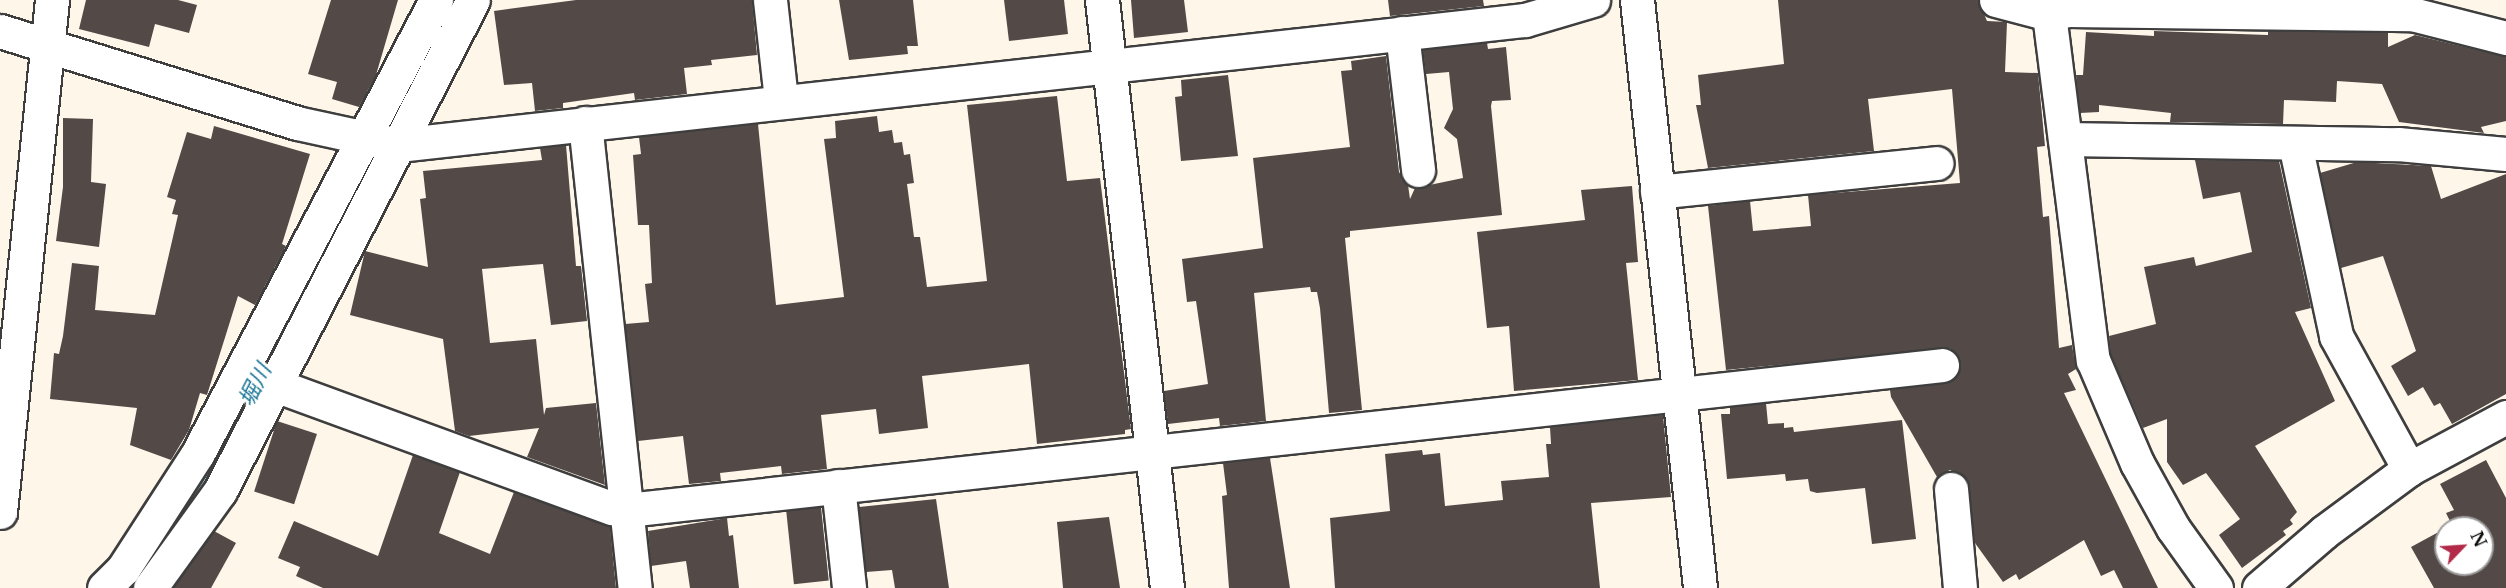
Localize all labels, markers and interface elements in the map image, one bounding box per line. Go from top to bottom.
water label: 堀川 [233,359,277,411]
north arrow [2434,516,2494,576]
text: N [2466,528,2491,550]

